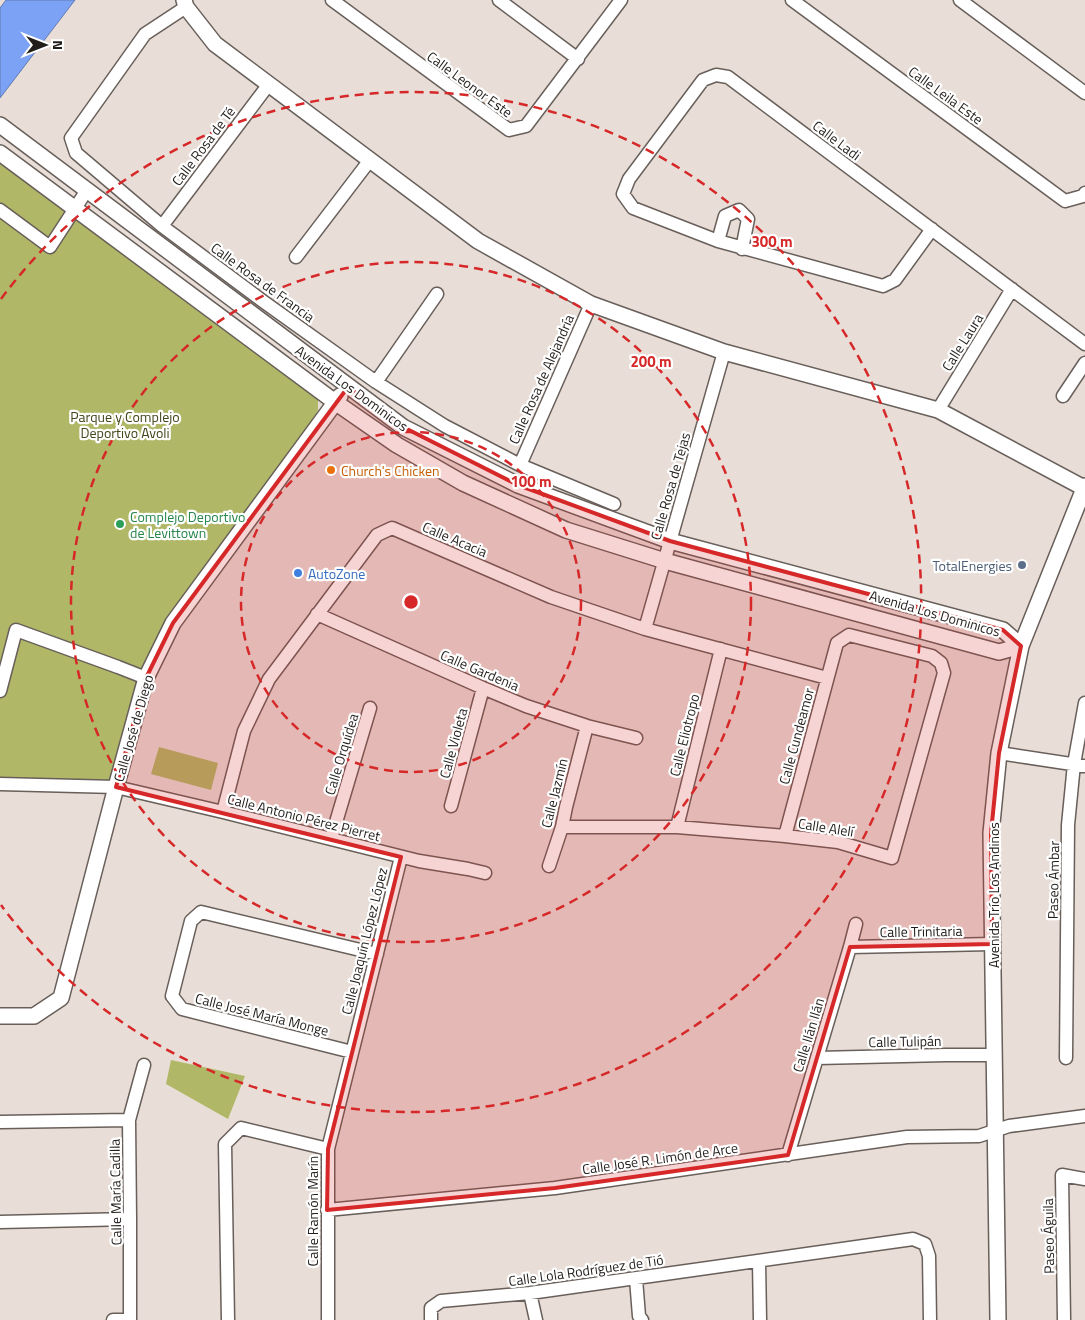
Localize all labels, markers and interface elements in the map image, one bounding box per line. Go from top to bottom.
north arrow [20,20,70,70]
text: N [48,40,69,50]
street label: Calle Leonor Este [423,46,517,122]
street label: Calle Leila Este [904,61,988,129]
street label: Calle Rosa de Té [166,102,240,190]
street label: Calle Ladi [809,115,865,165]
text: 300 m [751,230,793,253]
street label: Calle Rosa de Francia [207,237,319,327]
street label: Calle Laura [936,309,988,375]
street label: Calle Rosa de Alejandría [503,311,579,447]
street label: Avenida Los Dominicos [291,340,413,436]
text: 200 m [630,350,672,373]
park label: Parque y Complejo Deportivo Avoli [70,406,180,443]
street label: Calle Rosa de Tejas [645,430,695,542]
place label: Church's Chicken [341,460,440,481]
marker: Church's Chicken [325,464,337,476]
text: 100 m [510,470,552,493]
place label: Complejo Deportivo de Levittown [130,506,246,543]
street label: Calle Acacia [419,516,491,562]
marker: Complejo Deportivo de Levittown [114,518,126,530]
place label: TotalEnergies [932,555,1012,576]
marker: TotalEnergies [1016,559,1028,571]
place label: AutoZone [308,563,365,584]
marker: AutoZone [292,567,304,579]
street label: Avenida Los Dominicos [867,584,1003,642]
centre of rings [402,593,420,611]
street label: Calle Gardenia [437,644,523,696]
street label: Calle José de Diego [108,672,158,784]
street label: Calle Cundeamor [773,685,819,787]
street label: Calle Eliotropo [664,692,704,778]
street label: Calle Violeta [434,705,472,781]
street label: Calle Orquídea [319,711,363,797]
street label: Calle Jazmín [535,756,573,830]
street label: Calle Antonio Pérez Pierret [225,788,383,846]
street label: Calle Alelí [797,812,856,842]
street label: Avenida Trío Los Andinos [983,822,1004,968]
street label: Paseo Ámbar [1042,840,1064,919]
street label: Calle Joaquín López López [336,865,392,1017]
street label: Calle Trinitaria [879,920,963,942]
street label: Calle José María Monge [193,987,331,1041]
street label: Calle Ilán Ilán [787,995,829,1075]
street label: Calle Tulipán [868,1030,942,1052]
street label: Calle José R. Limón de Arce [581,1137,739,1179]
street label: Calle María Cadilla [104,1139,126,1245]
street label: Calle Ramón Marín [302,1156,323,1266]
street label: Paseo Águila [1037,1198,1059,1274]
street label: Calle Lola Rodríguez de Tió [507,1249,665,1291]

